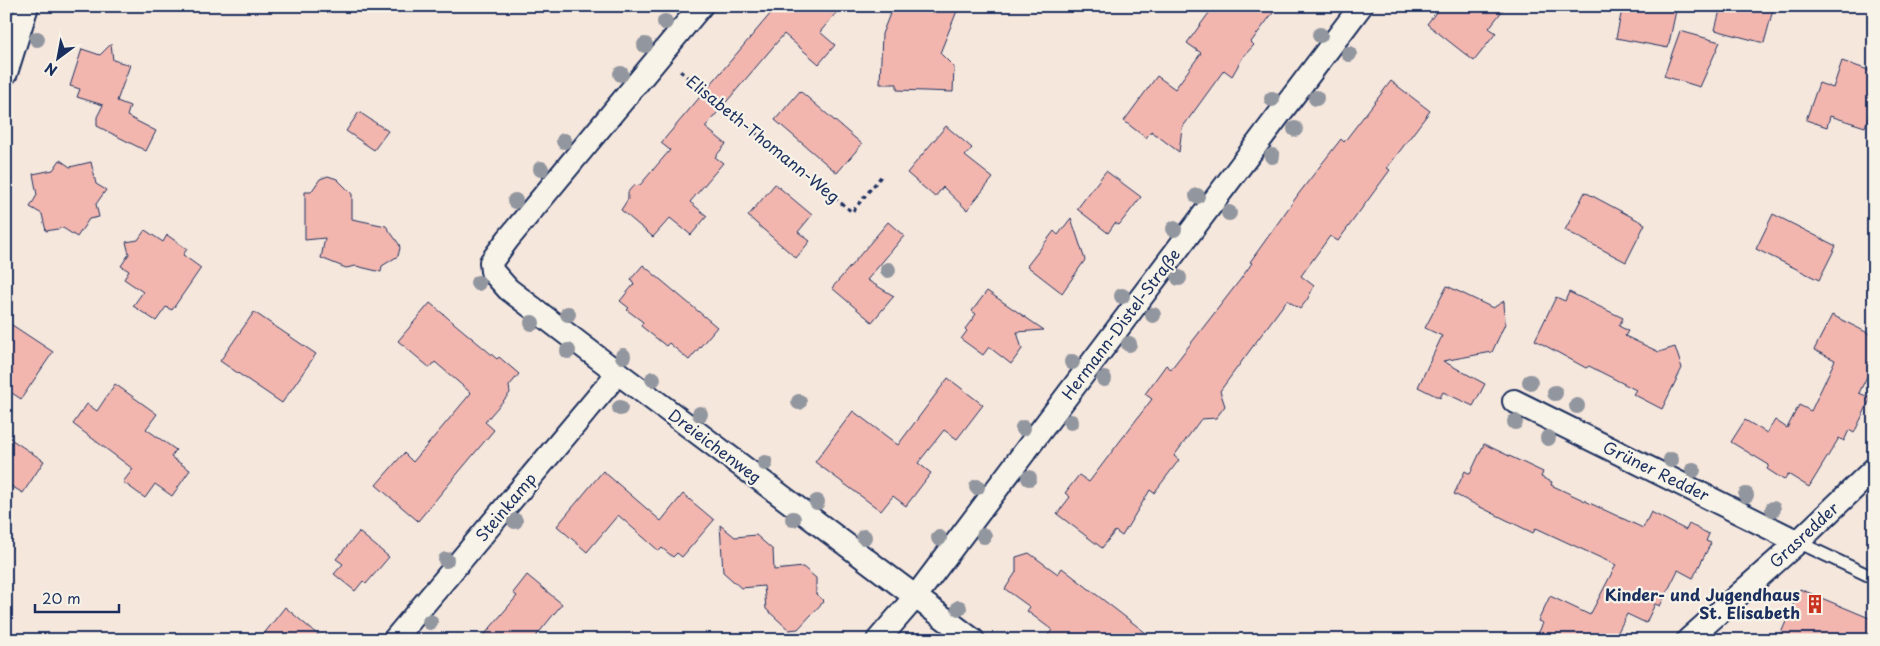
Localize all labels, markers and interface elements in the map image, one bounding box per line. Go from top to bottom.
north arrow [32,32,82,82]
text: N [41,58,61,81]
street label: Elisabeth-Thomann-Weg [682,69,845,208]
street label: Hermann-Distel-Straße [1055,243,1185,404]
street label: Dreieichenweg [664,402,767,488]
street label: Grüner Redder [1599,434,1714,506]
street label: Steinkamp [469,467,541,546]
street label: Grasredder [1763,495,1844,573]
scale bar [35,581,119,613]
place label: Kinder- und Jugendhaus St. Elisabeth [1605,582,1800,624]
text: 20 m [42,586,81,609]
building icon: Kinder- und Jugendhaus St. Elisabeth [1804,593,1826,615]

